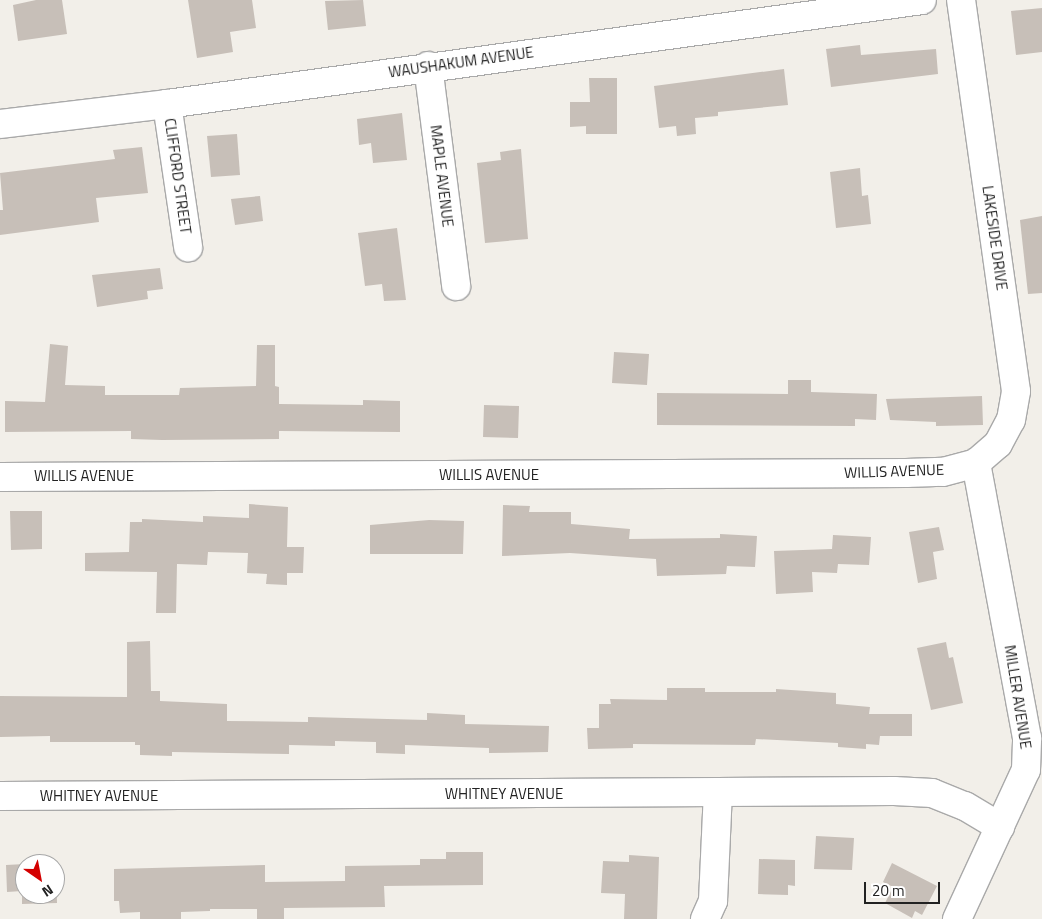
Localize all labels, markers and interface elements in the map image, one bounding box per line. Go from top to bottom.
street label: WAUSHAKUM AVENUE [387,43,535,81]
street label: CLIFFORD STREET [161,117,195,235]
street label: MAPLE AVENUE [427,124,457,228]
street label: LAKESIDE DRIVE [979,184,1011,292]
street label: WILLIS AVENUE [844,460,944,482]
street label: WILLIS AVENUE [439,466,539,484]
street label: WILLIS AVENUE [34,467,134,485]
street label: MILLER AVENUE [1001,644,1035,750]
street label: WHITNEY AVENUE [445,785,563,803]
street label: WHITNEY AVENUE [40,787,158,805]
north arrow [15,854,65,904]
scale bar [867,872,943,904]
text: 20 m [872,879,905,902]
text: N [38,880,58,903]

